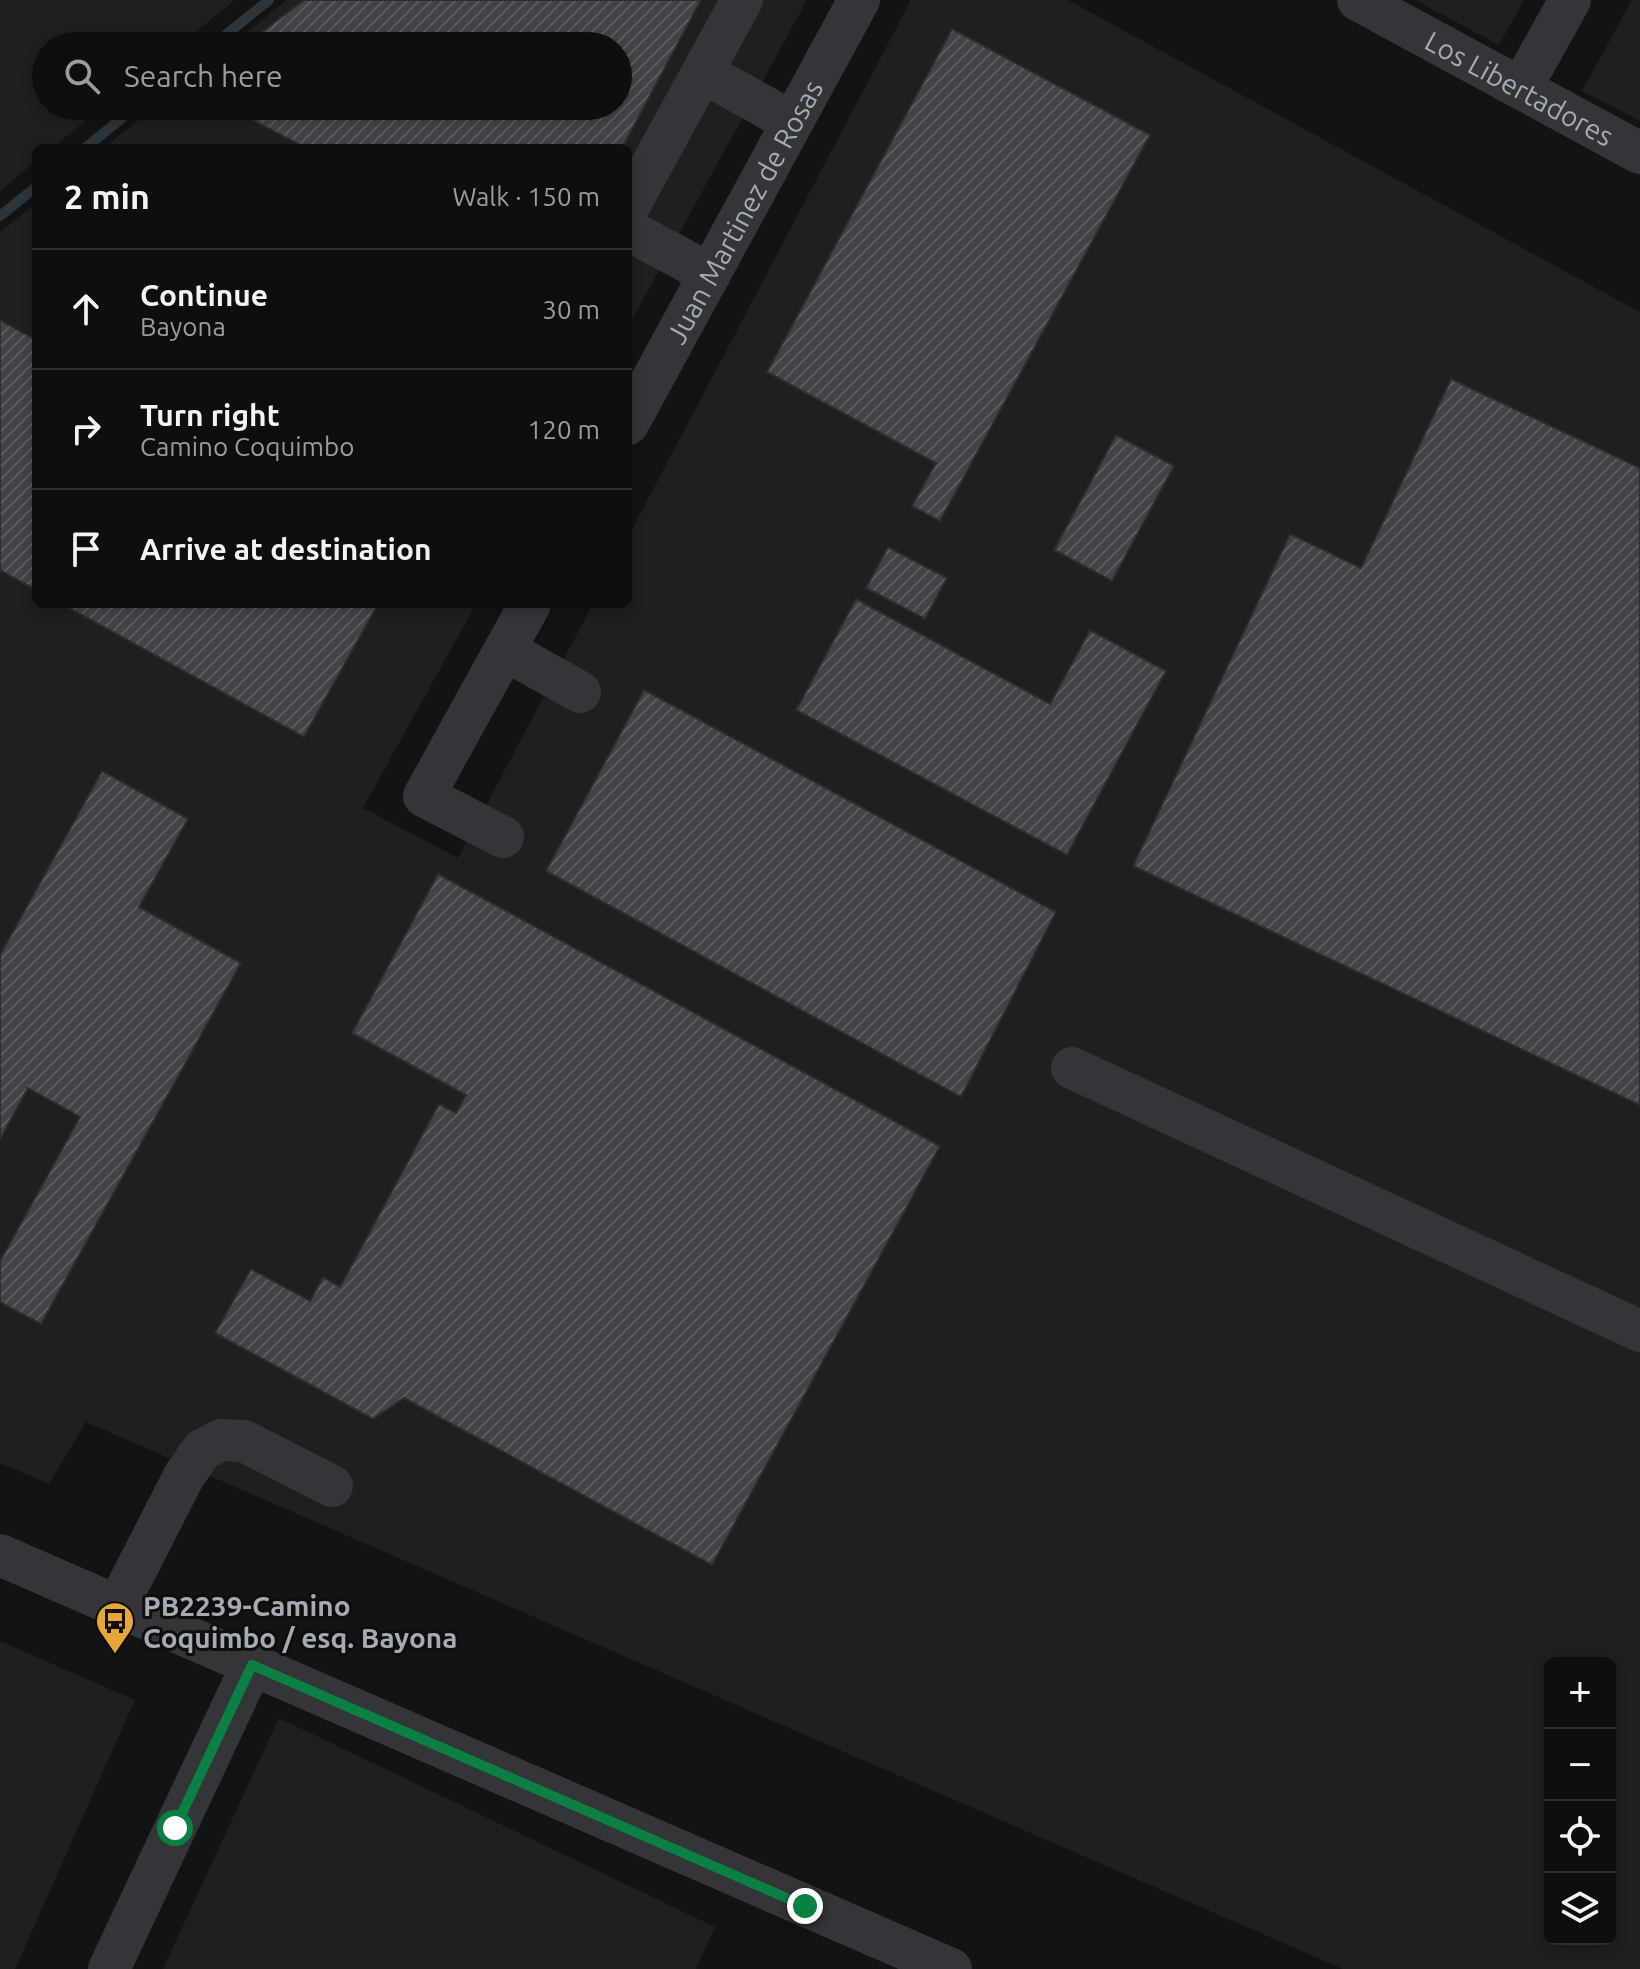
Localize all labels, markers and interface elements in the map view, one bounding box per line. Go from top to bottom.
street label: Los Libertadores [1420,24,1619,151]
search box [32,32,632,120]
icon: search [60,54,104,98]
text: Search here [124,59,283,93]
street label: Juan Martinez de Rosas [660,74,828,349]
text: 2 min [64,177,150,215]
text: Walk · 150 m [452,182,600,211]
text: Continue [140,278,268,312]
icon: ahead [64,287,108,331]
text: 30 m [542,295,600,324]
text: Bayona [140,312,226,341]
text: Turn right [140,398,280,432]
icon: right [64,407,108,451]
text: 120 m [528,415,600,444]
text: Camino Coquimbo [140,432,354,461]
icon: arrive [64,527,108,571]
text: Arrive at destination [140,532,432,566]
place label: PB2239-Camino Coquimbo / esq. Bayona [143,1590,457,1653]
bus stop icon: PB2239-Camino Coquimbo / esq. Bayona [94,1600,136,1655]
map controls [1544,1657,1616,1945]
button: + [1544,1657,1616,1729]
button: − [1544,1729,1616,1801]
button: locate [1544,1801,1616,1873]
route start [157,1810,193,1846]
button: layers [1544,1873,1616,1945]
route end [787,1888,823,1924]

